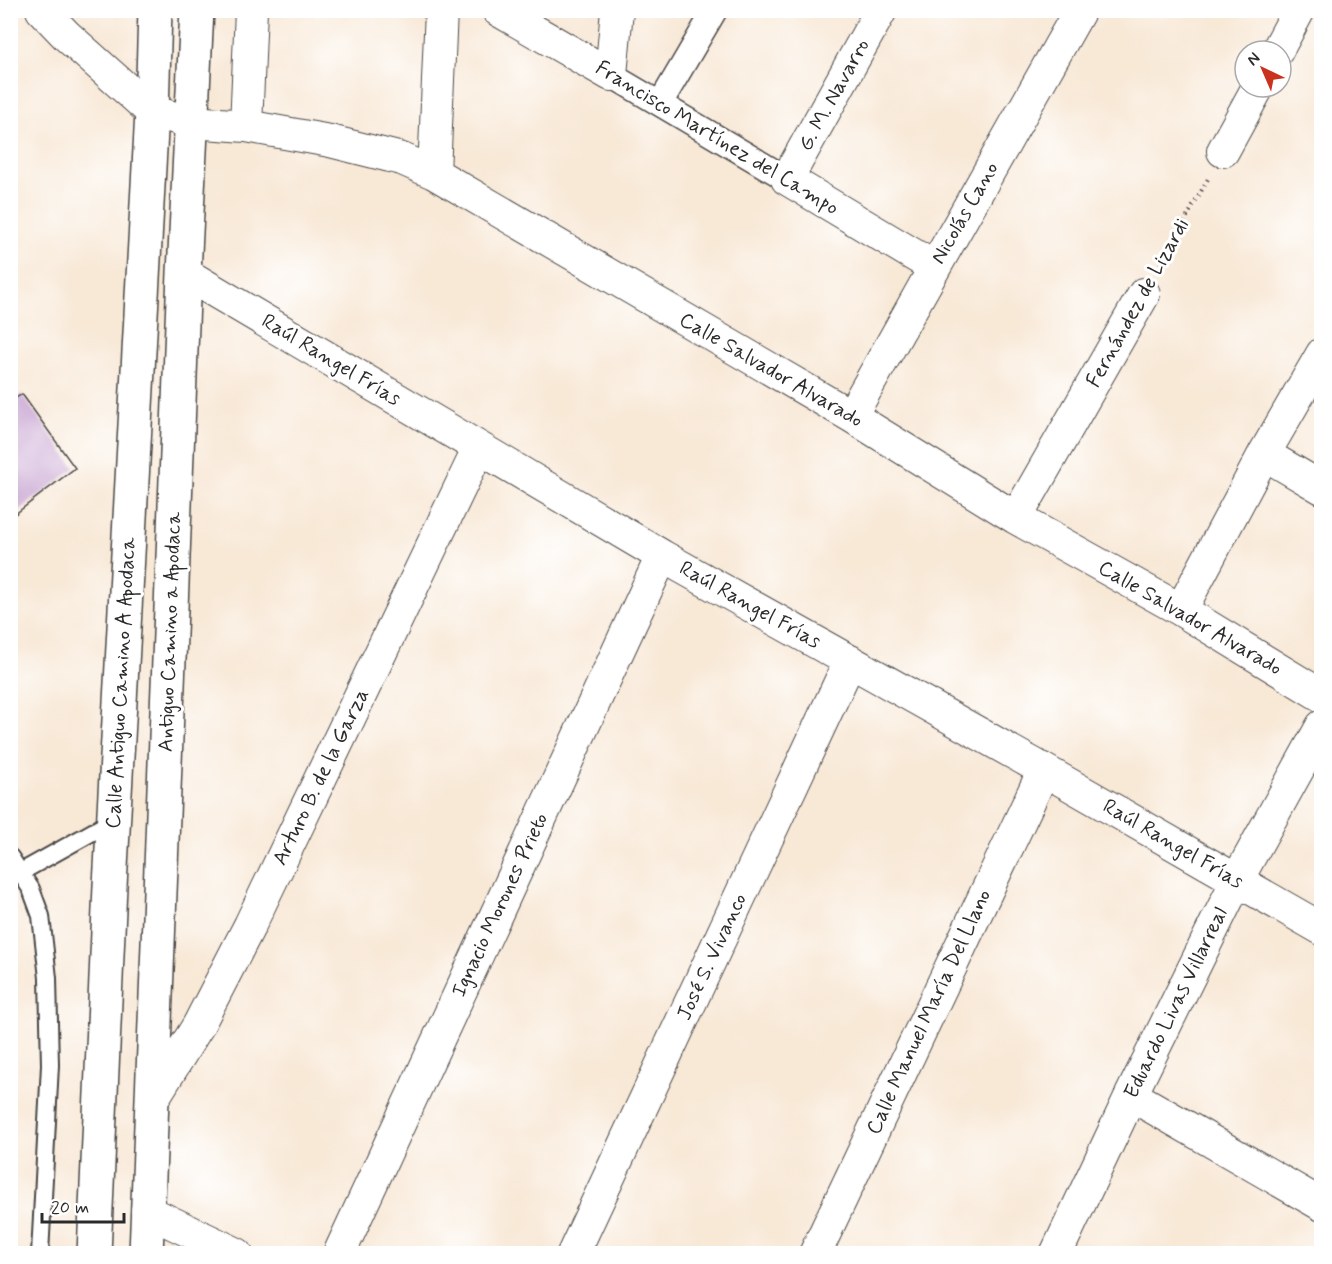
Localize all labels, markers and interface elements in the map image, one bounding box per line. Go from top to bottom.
street label: G. M. Navarro [792,34,876,156]
north arrow [1233,39,1293,99]
text: N [1242,48,1265,71]
street label: Francisco Martínez del Campo [590,54,844,222]
street label: Nicolás Cano [925,157,1005,269]
street label: Fernández de Lizardi [1080,213,1196,393]
street label: Calle Salvador Alvarado [674,306,868,434]
street label: Raúl Rangel Frías [256,307,406,413]
street label: Antiguo Camino a Apodaca [152,511,189,752]
street label: Calle Antiguo Camino A Apodaca [99,536,144,830]
street label: Raúl Rangel Frías [674,554,826,656]
street label: Calle Salvador Alvarado [1093,554,1287,682]
street label: Arturo B. de la Garza [266,684,376,870]
street label: Raúl Rangel Frías [1098,792,1248,896]
street label: Ignacio Morones Prieto [445,808,555,1002]
street label: Calle Manuel María Del Llano [860,885,998,1139]
street label: José S. Vivanco [670,889,754,1025]
street label: Eduardo Livas Villarreal [1118,903,1234,1103]
scale bar [42,1186,124,1224]
text: 20 m [51,1196,89,1220]

